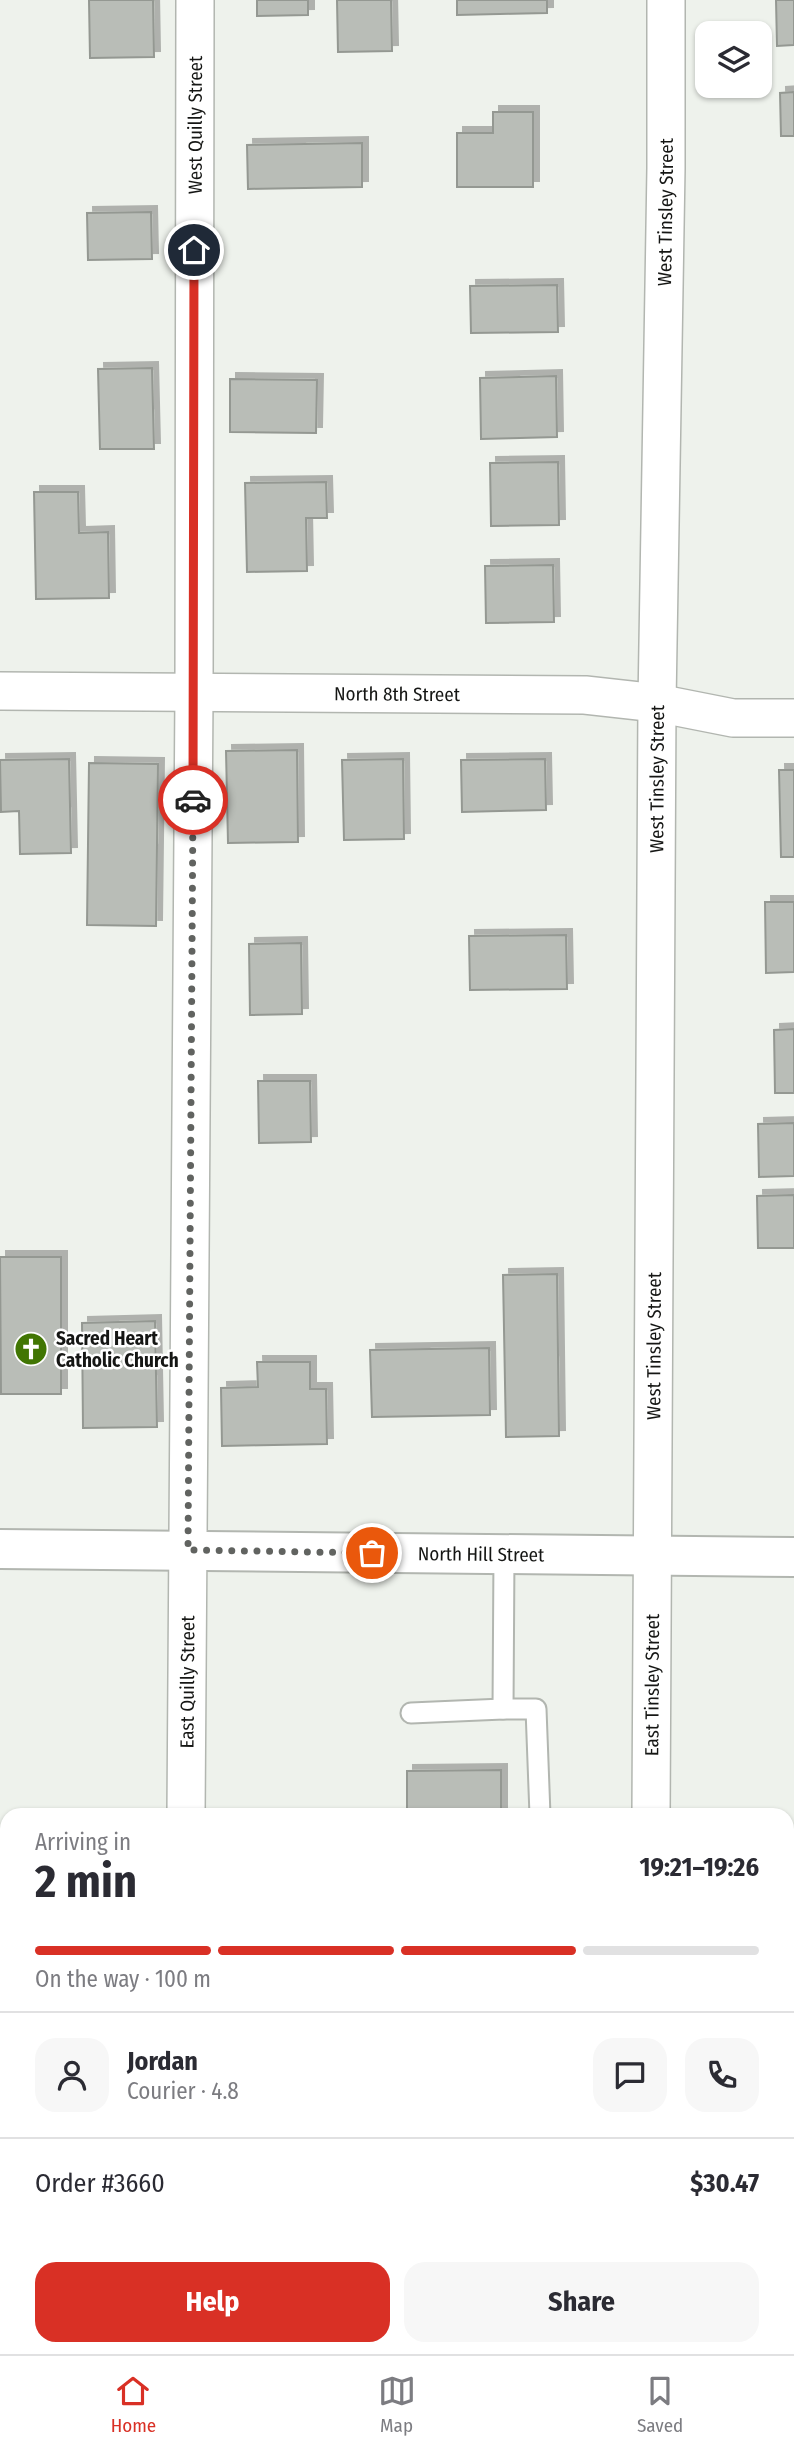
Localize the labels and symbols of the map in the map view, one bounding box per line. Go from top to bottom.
street label: West Quilly Street [184,55,207,194]
street label: West Tinsley Street [653,137,678,286]
pin [164,220,224,280]
street label: North 8th Street [334,682,461,706]
street label: West Tinsley Street [645,704,669,853]
courier [158,765,228,835]
street label: West Tinsley Street [642,1271,666,1420]
place label: Sacred Heart Catholic Church [56,1327,179,1372]
church icon: Sacred Heart Catholic Church [12,1330,50,1368]
pin [342,1523,402,1583]
street label: North Hill Street [418,1542,545,1566]
street label: East Tinsley Street [640,1613,664,1756]
street label: East Quilly Street [175,1615,199,1749]

